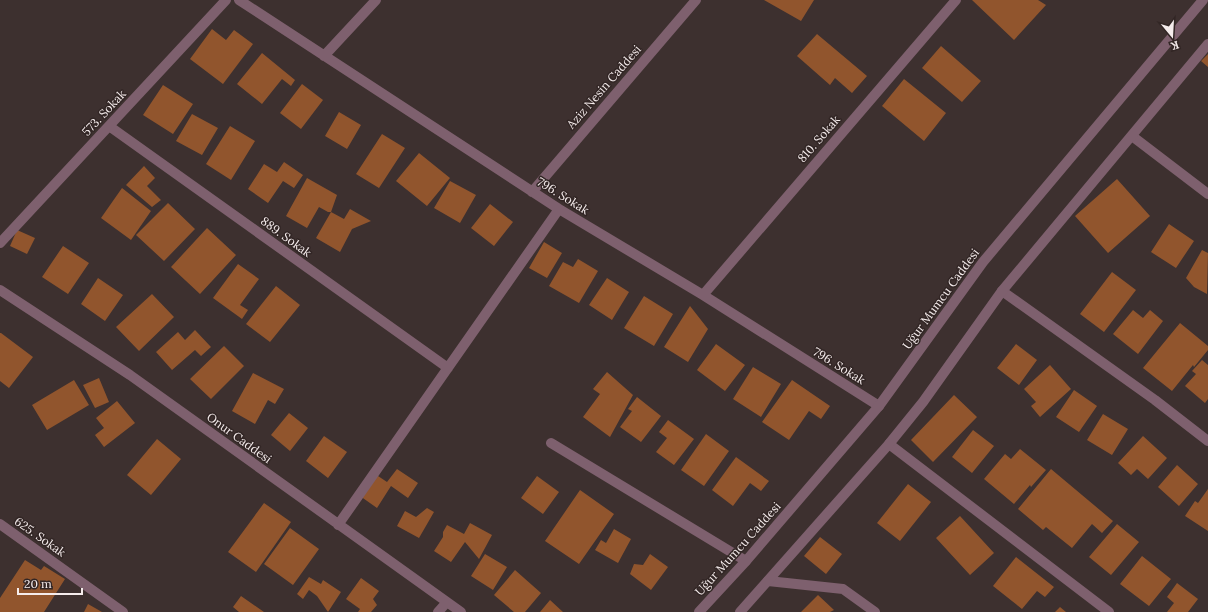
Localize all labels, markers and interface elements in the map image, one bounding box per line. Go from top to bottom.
north arrow [1152,16,1192,56]
text: K [1169,38,1181,53]
street label: Aziz Nesin Caddesi [563,42,644,132]
street label: 573. Sokak [78,86,129,139]
street label: 810. Sokak [794,112,843,165]
street label: 796. Sokak [535,174,592,218]
street label: 889. Sokak [258,213,315,260]
street label: Uğur Mumcu Caddesi [899,245,982,352]
street label: 796. Sokak [811,344,868,388]
street label: Onur Caddesi [204,409,275,466]
street label: Uğur Mumcu Caddesi [692,499,784,599]
street label: 625. Sokak [12,514,69,560]
scale bar [18,570,82,596]
text: 20 m [24,576,52,591]

